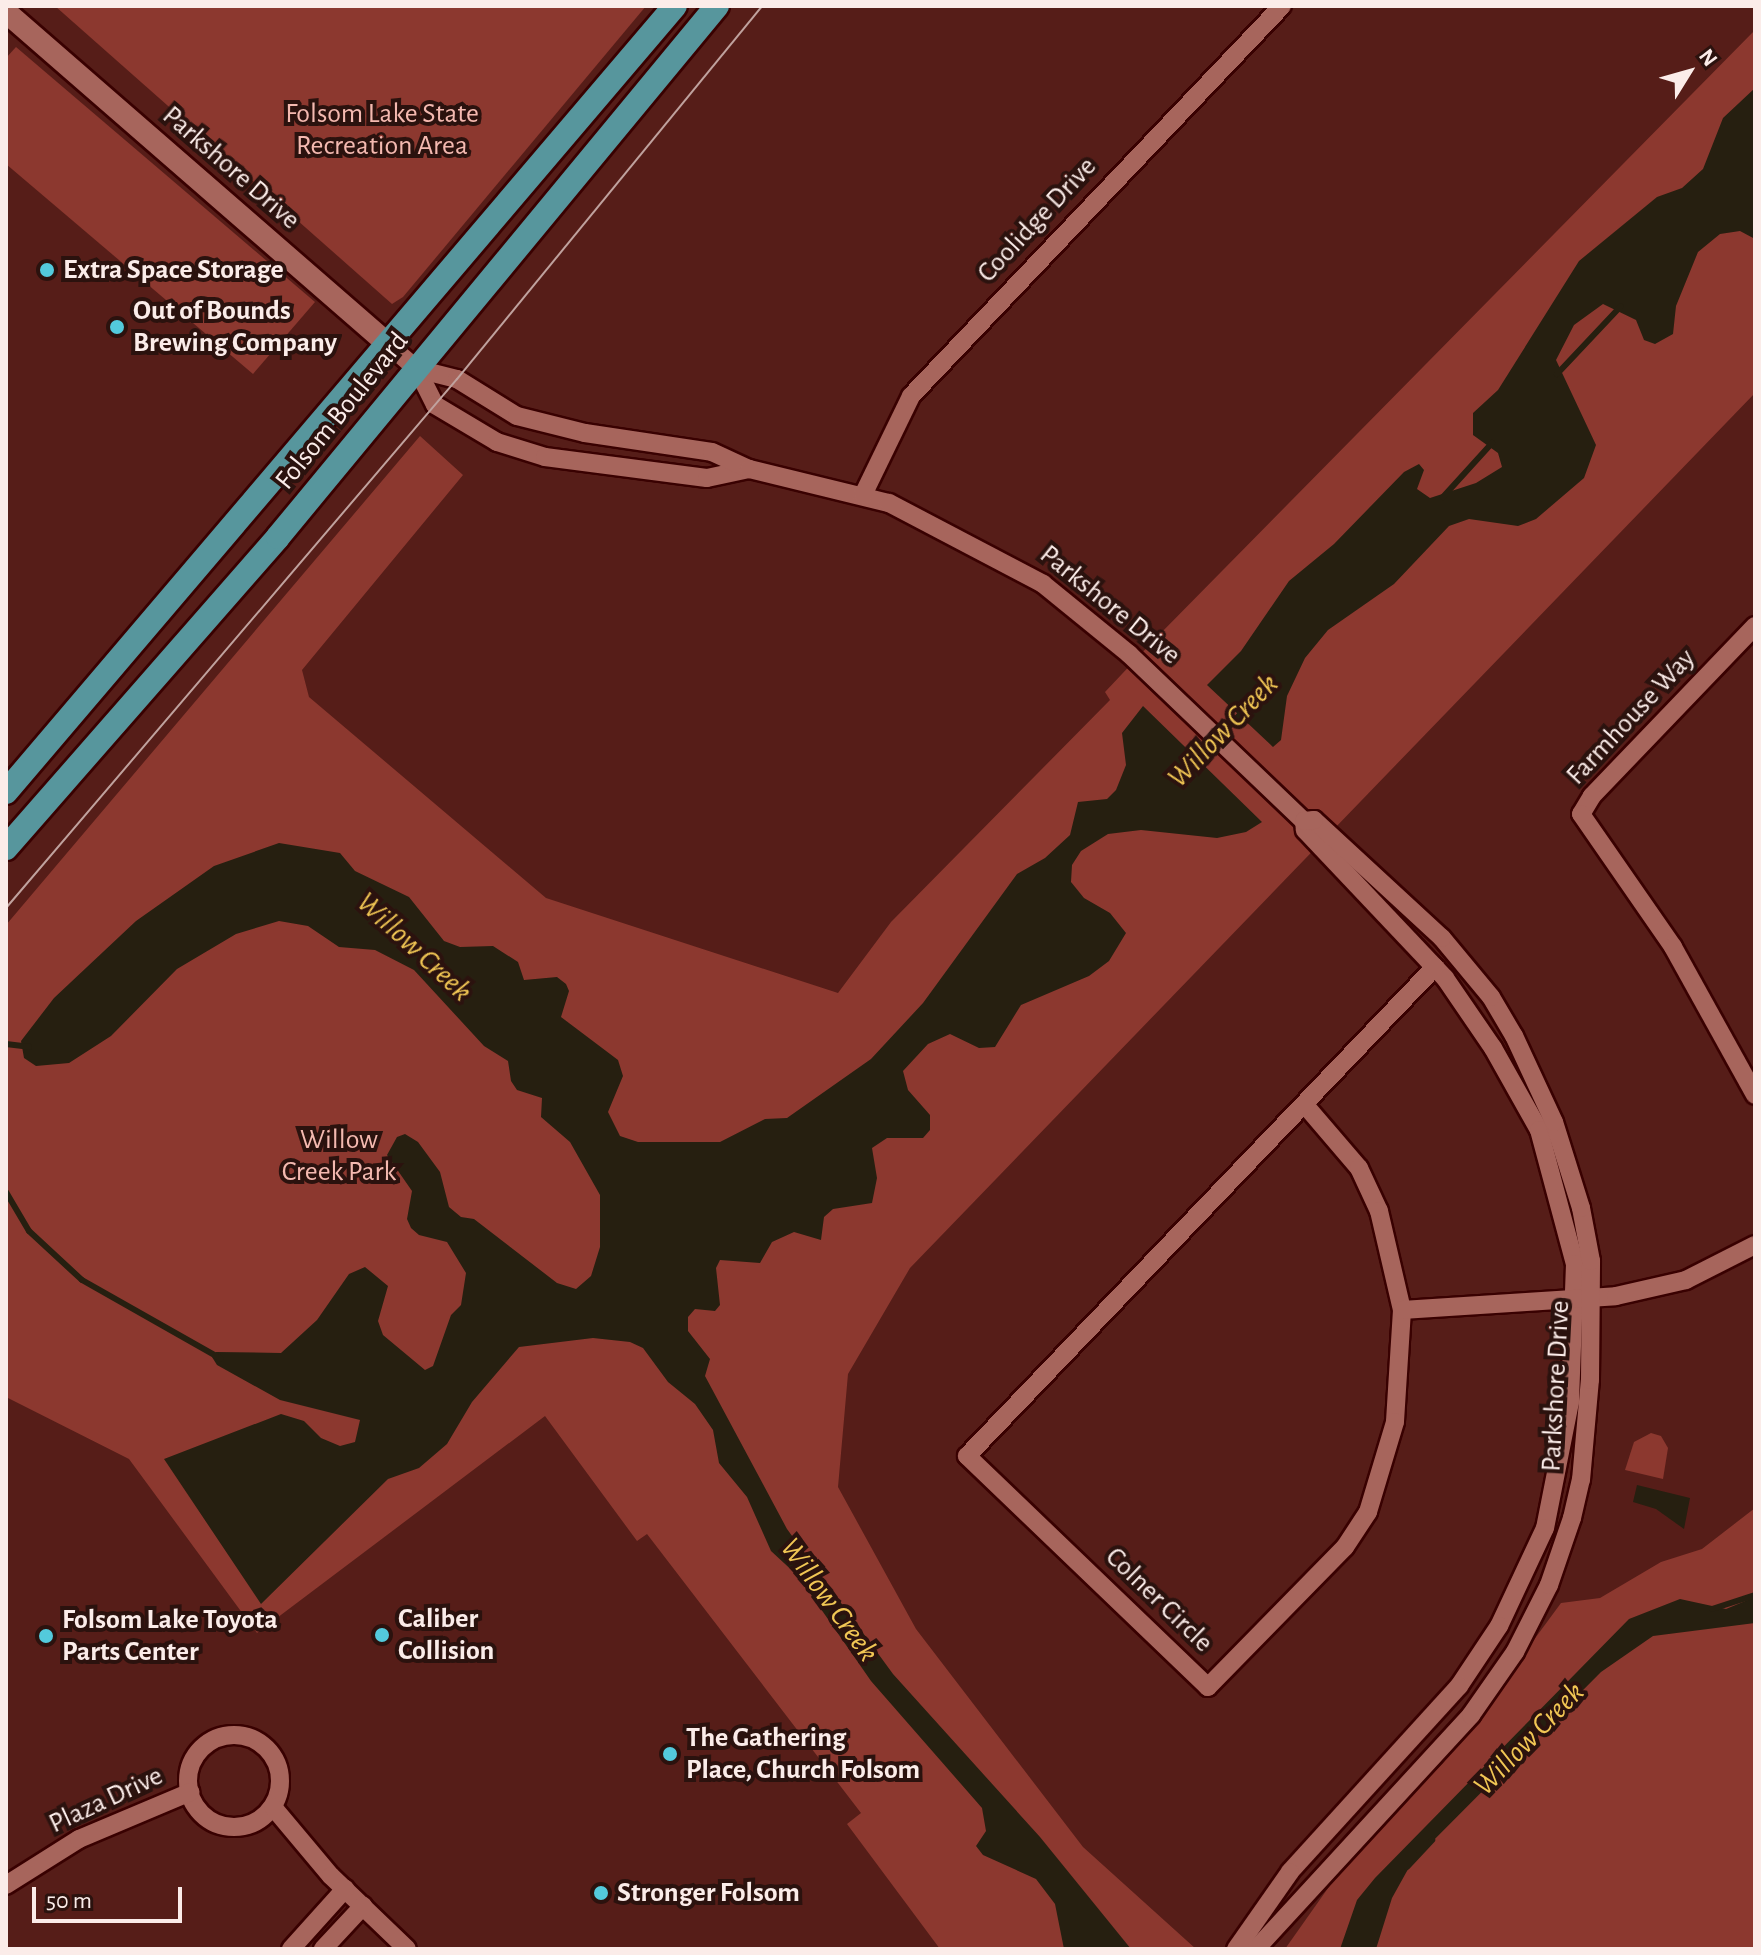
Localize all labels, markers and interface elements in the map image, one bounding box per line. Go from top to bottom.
north arrow [1649,32,1729,112]
text: N [1695,45,1722,70]
park label: Folsom Lake State Recreation Area [285,97,479,163]
street label: Parkshore Drive [155,99,307,237]
street label: Coolidge Drive [970,150,1104,290]
place label: Extra Space Storage [63,253,284,287]
marker: Extra Space Storage [38,261,56,279]
place label: Out of Bounds Brewing Company [133,294,337,360]
marker: Out of Bounds Brewing Company [108,318,126,336]
street label: Folsom Boulevard [268,325,416,497]
street label: Parkshore Drive [1033,538,1187,672]
street label: Farmhouse Way [1559,642,1703,792]
water label: Willow Creek [1160,667,1286,795]
water label: Willow Creek [349,885,479,1009]
park label: Willow Creek Park [282,1123,396,1189]
street label: Parkshore Drive [1535,1299,1577,1473]
water label: Willow Creek [772,1531,886,1669]
street label: Colner Circle [1098,1540,1220,1660]
place label: Caliber Collision [398,1602,494,1668]
place label: Folsom Lake Toyota Parts Center [62,1603,278,1669]
marker: Caliber Collision [373,1626,391,1644]
marker: Folsom Lake Toyota Parts Center [37,1627,55,1645]
water label: Willow Creek [1466,1675,1592,1803]
place label: The Gathering Place, Church Folsom [686,1721,920,1787]
marker: The Gathering Place, Church Folsom [661,1745,679,1763]
street label: Plaza Drive [44,1759,168,1841]
scale bar [36,1871,186,1921]
place label: Stronger Folsom [617,1876,800,1910]
marker: Stronger Folsom [592,1884,610,1902]
text: 50 m [46,1889,92,1913]

